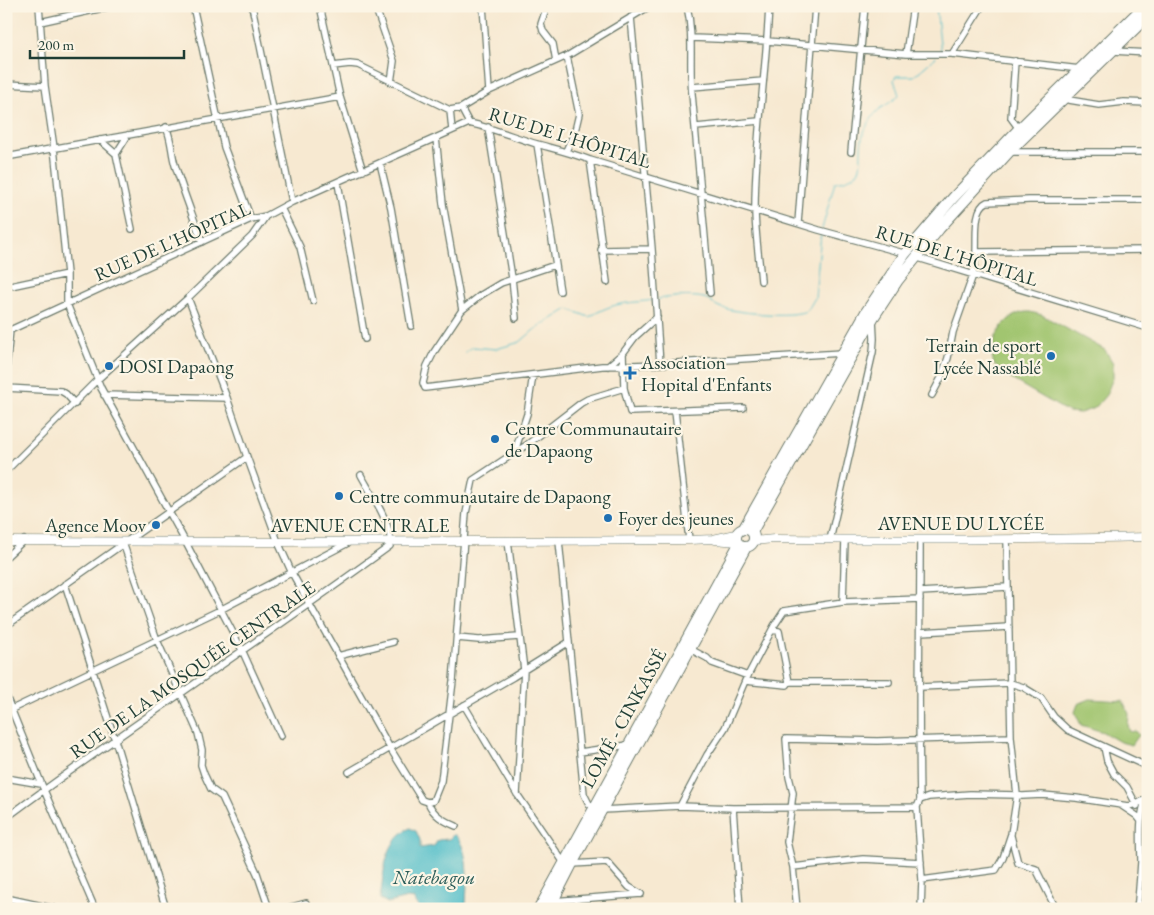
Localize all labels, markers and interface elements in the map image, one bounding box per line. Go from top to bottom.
scale bar [30,28,184,60]
text: 200 m [38,35,75,54]
street label: RUE DE L'HÔPITAL [486,101,654,174]
street label: RUE DE L'HÔPITAL [90,196,254,287]
street label: RUE DE L'HÔPITAL [873,219,1041,292]
place label: Terrain de sport Lycée Nassablé [926,333,1041,380]
place label: Association Hopital d'Enfants [640,350,772,397]
marker: Terrain de sport Lycée Nassablé [1045,350,1057,362]
place label: DOSI Dapaong [119,354,234,379]
marker: DOSI Dapaong [103,360,115,372]
marker: Association Hopital d'Enfants [623,366,637,380]
place label: Centre Communautaire de Dapaong [505,416,682,463]
marker: Centre Communautaire de Dapaong [489,433,501,445]
place label: Centre communautaire de Dapaong [349,484,611,509]
marker: Centre communautaire de Dapaong [333,490,345,502]
place label: Foyer des jeunes [618,506,734,531]
street label: AVENUE DU LYCÉE [877,511,1044,536]
marker: Foyer des jeunes [602,512,614,524]
place label: Agence Moov [44,513,147,538]
street label: AVENUE CENTRALE [270,513,450,538]
marker: Agence Moov [150,519,162,531]
street label: RUE DE LA MOSQUÉE CENTRALE [65,575,320,764]
street label: LOMÉ - CINKASSÉ [575,644,672,792]
water label: Natebagou [392,864,475,890]

